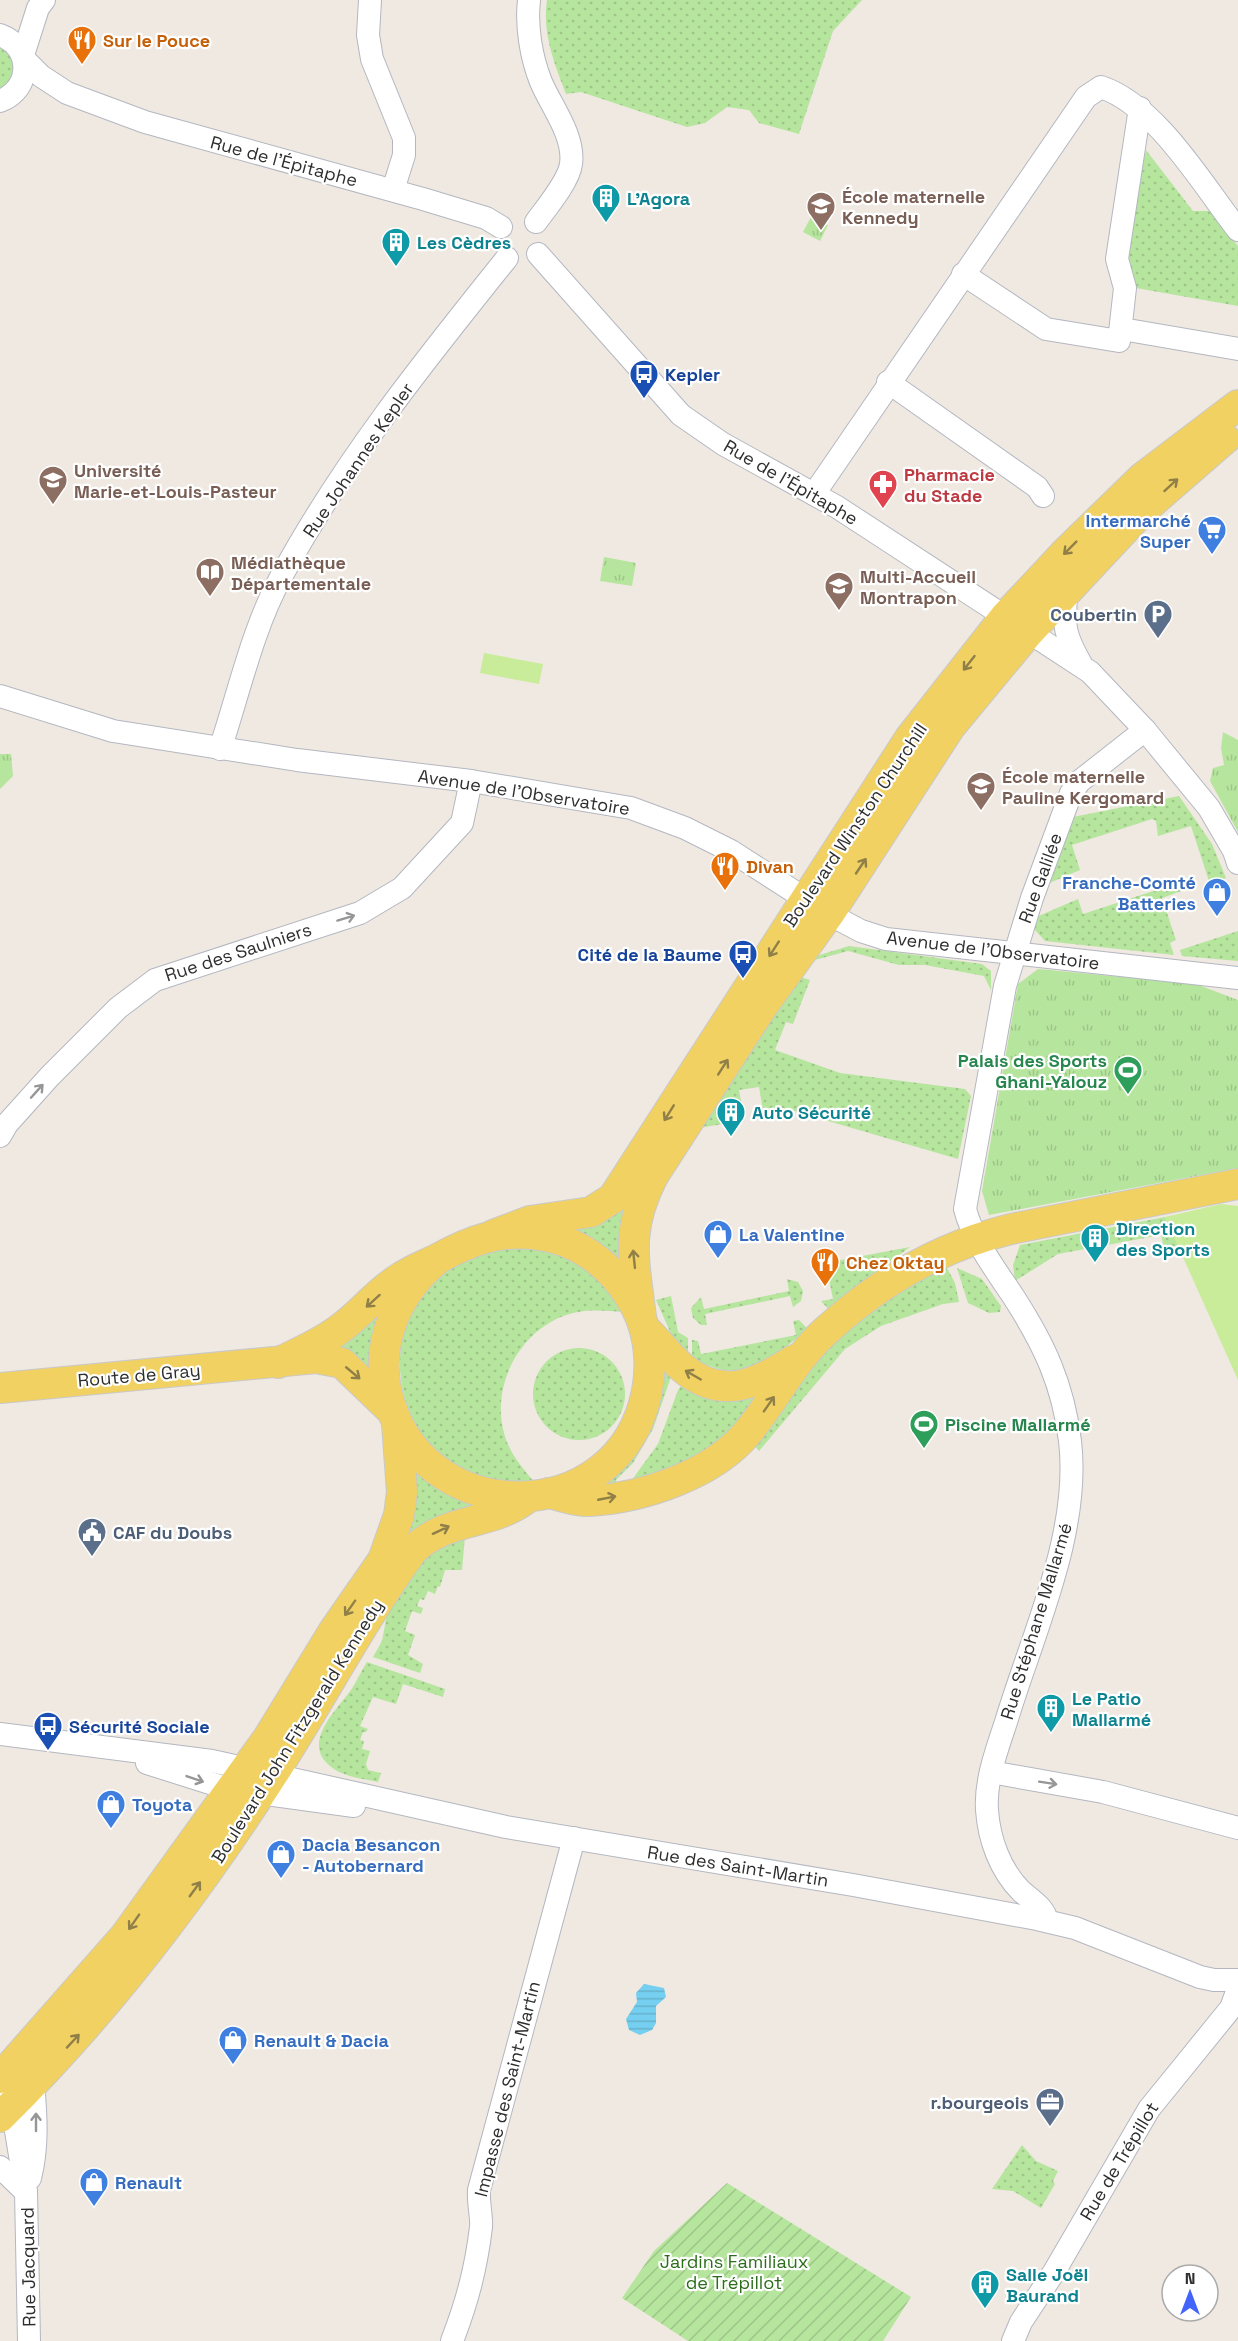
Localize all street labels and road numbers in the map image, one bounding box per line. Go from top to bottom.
street label: Rue de l'Épitaphe [208,130,360,192]
street label: Rue Johannes Kepler [298,378,419,542]
street label: Rue de l'Épitaphe [720,434,862,530]
street label: Boulevard Winston Churchill [778,719,932,931]
street label: Avenue de l'Observatoire [416,764,632,820]
street label: Rue Galilée [1013,830,1067,926]
street label: Rue des Saulniers [162,917,314,987]
street label: Avenue de l'Observatoire [885,926,1101,974]
street label: Route de Gray [77,1358,201,1392]
street label: Rue Stéphane Mallarmé [995,1520,1077,1722]
street label: Boulevard John Fitzgerald Kennedy [206,1595,388,1867]
street label: Rue des Saint-Martin [646,1840,830,1892]
street label: Impasse des Saint-Martin [469,1979,545,2199]
street label: Rue de Trépillot [1075,2098,1163,2224]
street label: Rue Jacquard [15,2207,41,2327]

